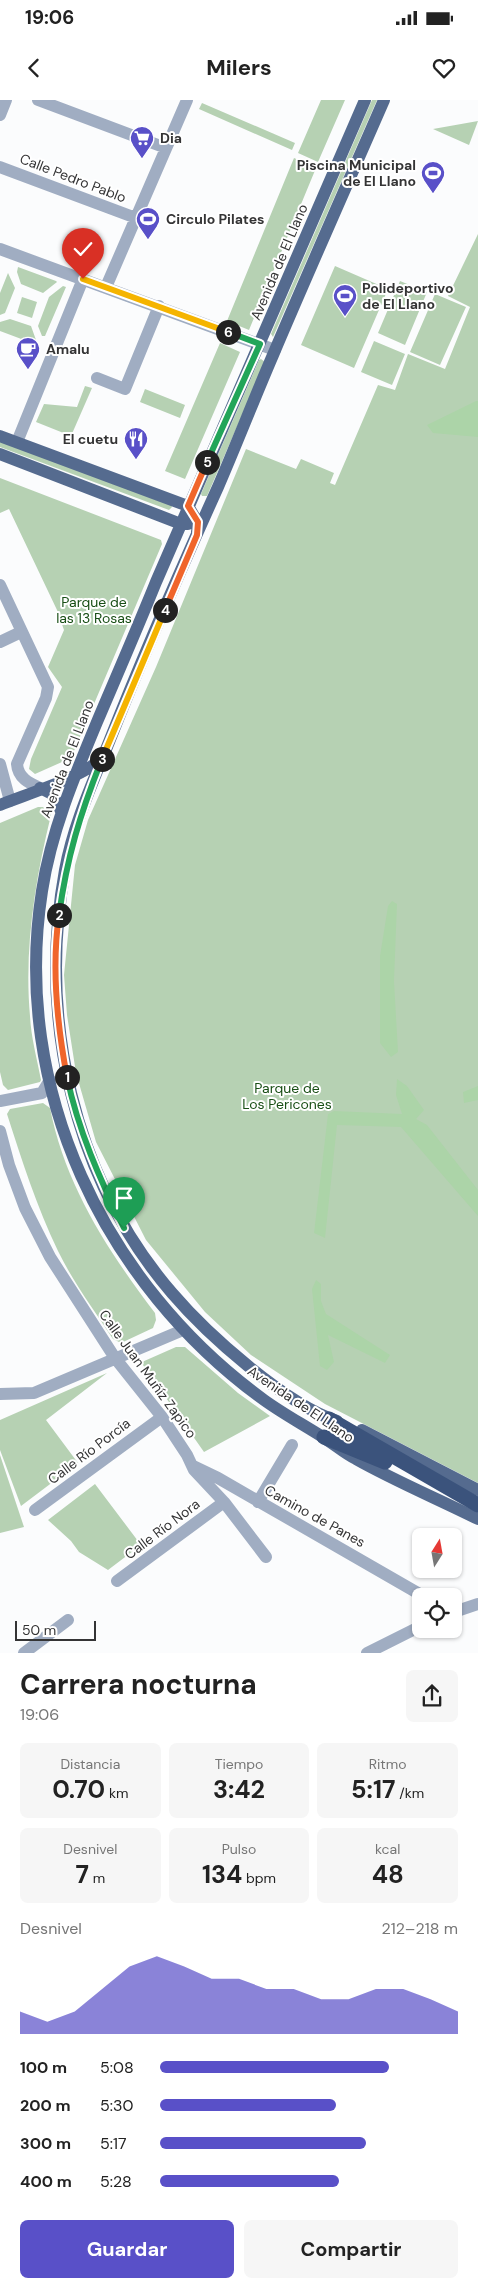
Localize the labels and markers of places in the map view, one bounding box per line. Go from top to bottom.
supermarket icon: Dia [129,125,155,159]
place label: Dia [160,129,182,147]
place label: Piscina Municipal de El Llano [297,156,416,190]
sports icon: Piscina Municipal de El Llano [420,160,446,194]
sports icon: Circulo Pilates [135,206,161,240]
place label: Circulo Pilates [166,210,265,228]
pin [62,228,104,279]
place label: Polideportivo de El Llano [362,279,453,313]
sports icon: Polideportivo de El Llano [332,283,358,317]
pin: 6 [216,320,240,344]
cafe icon: Amalu [15,336,41,370]
place label: Amalu [46,340,90,358]
restaurant icon: El cuetu [123,426,149,460]
place label: El cuetu [63,430,118,448]
pin: 5 [194,450,220,474]
pin: 4 [152,598,178,622]
pin: 3 [90,746,114,772]
pin: 2 [46,902,72,928]
pin: 1 [54,1064,80,1090]
pin [103,1177,145,1228]

